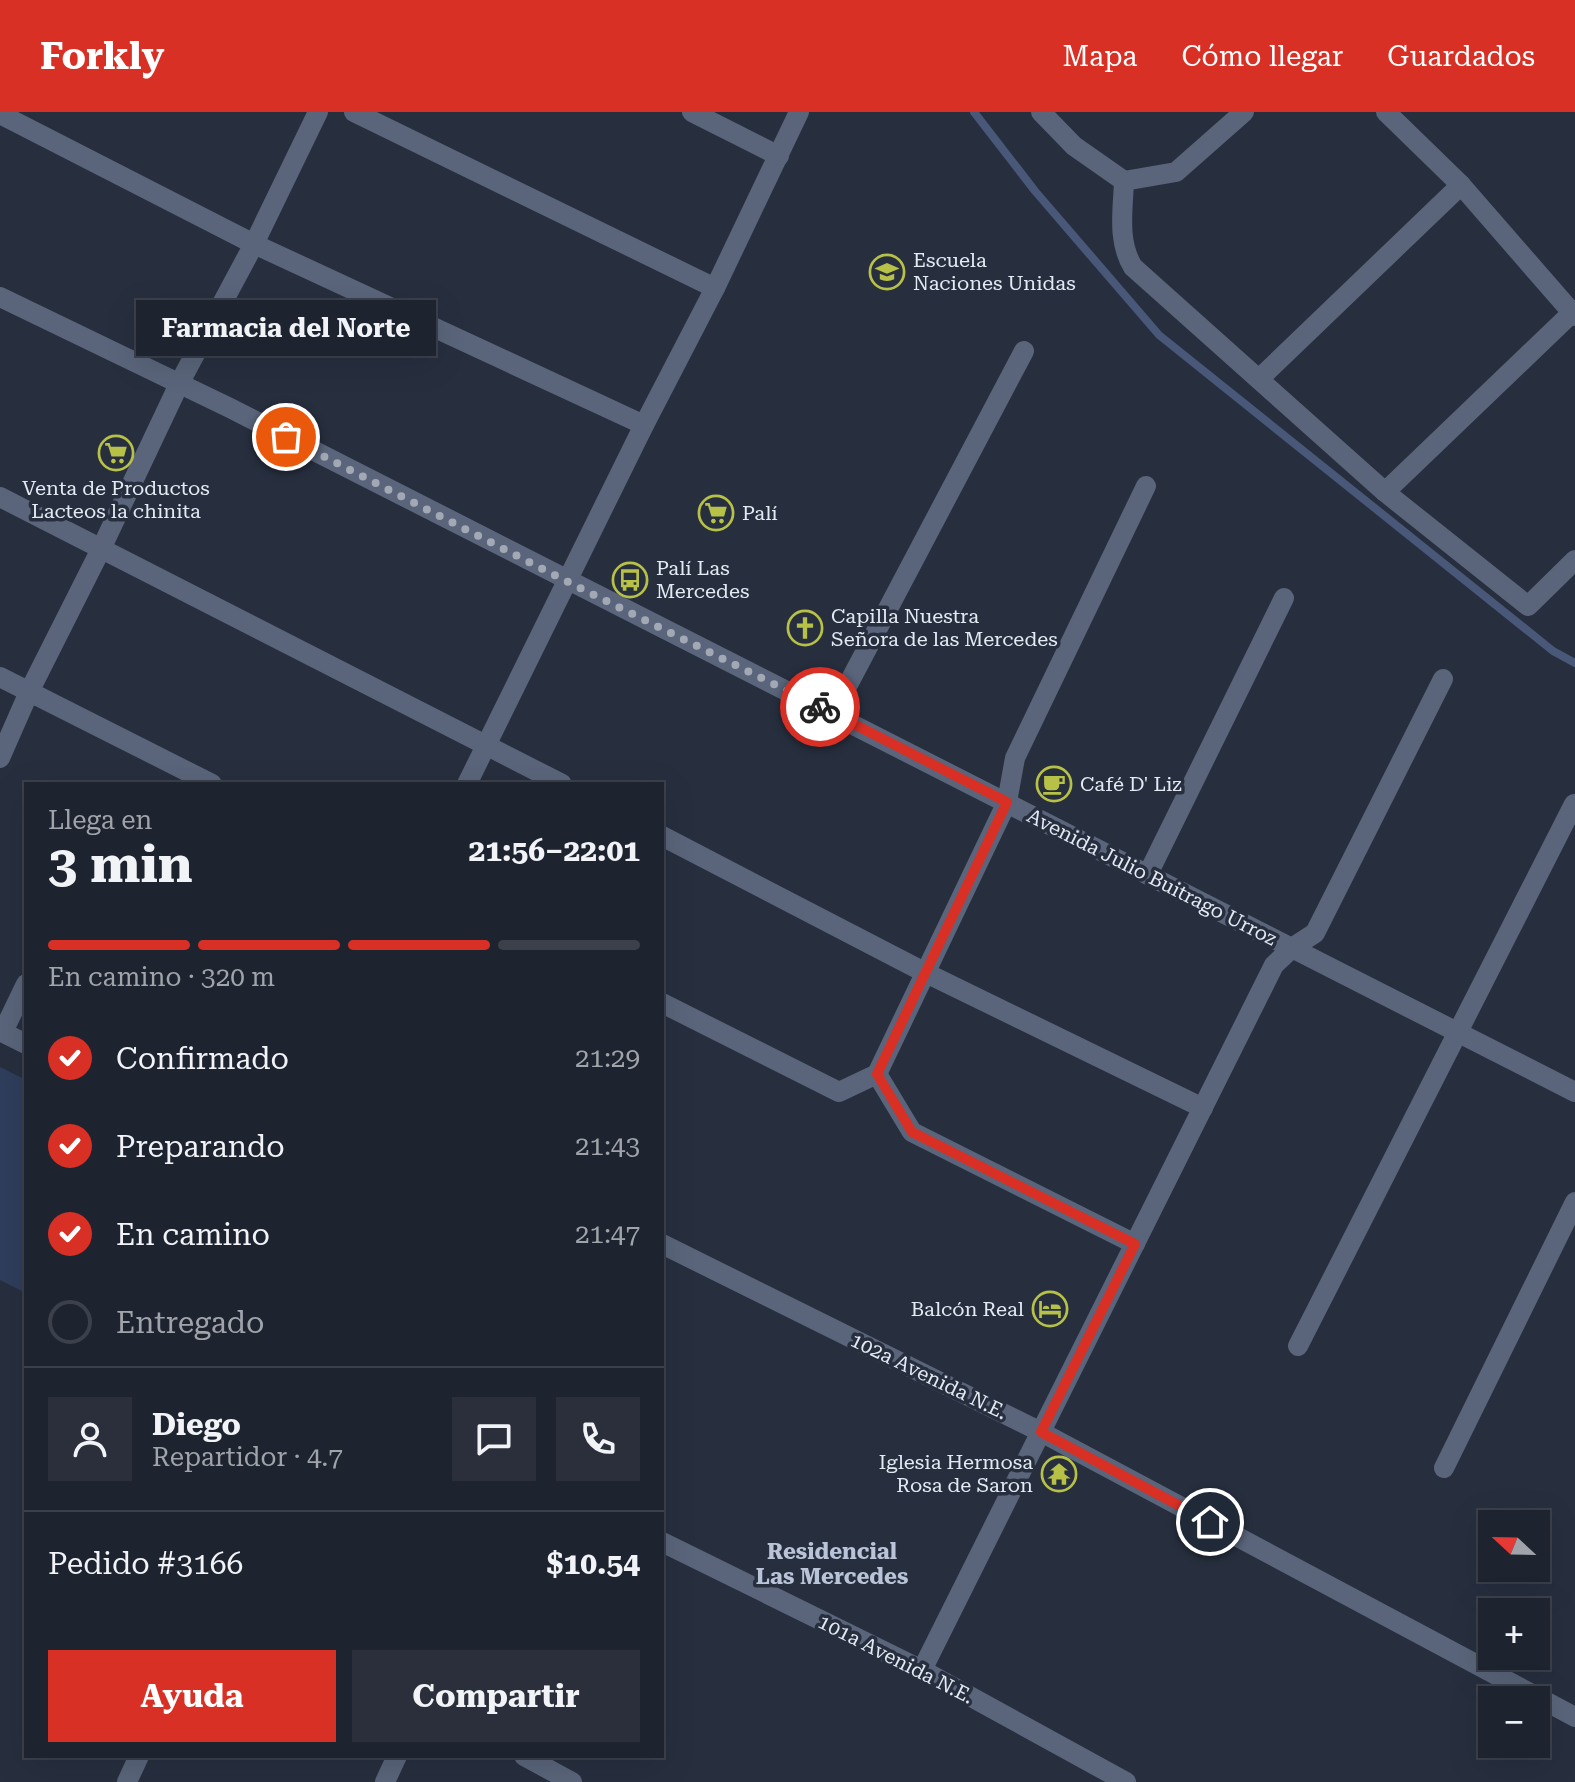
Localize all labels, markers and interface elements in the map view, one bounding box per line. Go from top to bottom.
text: Forkly [40,34,164,78]
text: Mapa [1063,40,1137,73]
text: Cómo llegar [1181,40,1343,73]
text: Guardados [1387,40,1535,73]
place label: Escuela Naciones Unidas [913,248,1076,295]
school or university icon: Escuela Naciones Unidas [868,253,906,291]
callout: Farmacia del Norte [136,301,436,357]
text: Farmacia del Norte [161,313,411,343]
pin [252,403,320,471]
icon: bag [264,415,308,459]
supermarket icon: Venta de Productos Lacteos la chinita [97,434,135,472]
place label: Venta de Productos Lacteos la chinita [22,476,210,523]
supermarket icon: Palí [697,494,735,532]
place label: Palí [742,501,778,525]
place label: Palí Las Mercedes [656,556,749,603]
bus stop icon: Palí Las Mercedes [611,561,649,599]
place label: Capilla Nuestra Señora de las Mercedes [831,604,1058,651]
church icon: Capilla Nuestra Señora de las Mercedes [786,609,824,647]
courier [780,667,860,747]
icon: bike [798,685,842,729]
cafe icon: Café D' Liz [1035,765,1073,803]
place label: Café D' Liz [1080,772,1182,796]
street label: Avenida Julio Buitrago Urroz [1023,803,1281,951]
text: Llega en [48,805,152,835]
text: 21:56–22:01 [468,833,640,868]
text: 3 min [48,834,193,895]
text: En camino · 320 m [48,962,275,992]
icon: check [48,1036,92,1080]
text: Confirmado [116,1041,289,1076]
text: 21:29 [575,1043,640,1073]
icon: check [48,1124,92,1168]
text: Preparando [116,1129,285,1164]
text: 21:43 [575,1131,640,1161]
icon: check [48,1212,92,1256]
text: En camino [116,1217,270,1252]
text: 21:47 [575,1219,640,1249]
hotel icon: Balcón Real [1031,1290,1069,1328]
place label: Balcón Real [911,1297,1024,1321]
text: Entregado [116,1305,264,1340]
street label: 102a Avenida N.E. [847,1328,1011,1424]
button: person [48,1397,132,1481]
button: chat [452,1397,536,1481]
button: phone [556,1397,640,1481]
text: Diego [152,1407,241,1442]
text: Repartidor · 4.7 [152,1442,343,1472]
place label: Iglesia Hermosa Rosa de Saron [879,1450,1033,1497]
temple icon: Iglesia Hermosa Rosa de Saron [1040,1455,1078,1493]
pin [1176,1488,1244,1556]
icon: home [1188,1500,1232,1544]
north arrow [1478,1510,1550,1582]
map controls [1478,1510,1550,1758]
district label: Residencial Las Mercedes [756,1539,908,1589]
text: Pedido #3166 [48,1546,243,1581]
text: $10.54 [547,1546,640,1581]
button: + [1478,1598,1550,1670]
street label: 101a Avenida N.E. [814,1609,978,1709]
button: Ayuda [48,1650,336,1742]
button: Compartir [352,1650,640,1742]
button: − [1478,1686,1550,1758]

